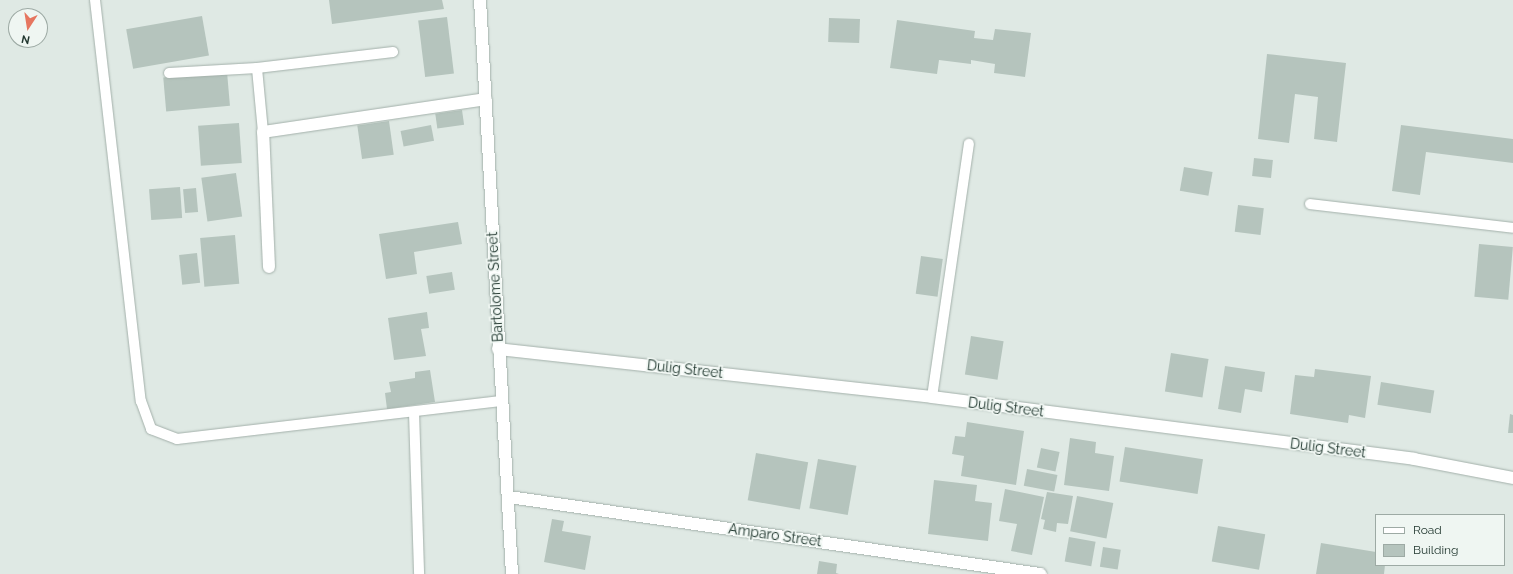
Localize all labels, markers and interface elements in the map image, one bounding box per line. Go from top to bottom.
north arrow [8,8,48,48]
text: N [20,32,31,46]
street label: Bartolome Street [484,231,506,343]
street label: Dulig Street [646,357,724,381]
street label: Dulig Street [967,394,1045,420]
street label: Dulig Street [1289,435,1367,461]
legend [1375,514,1505,566]
street label: Amparo Street [727,520,823,550]
text: Road [1413,523,1442,537]
text: Building [1413,543,1459,557]

